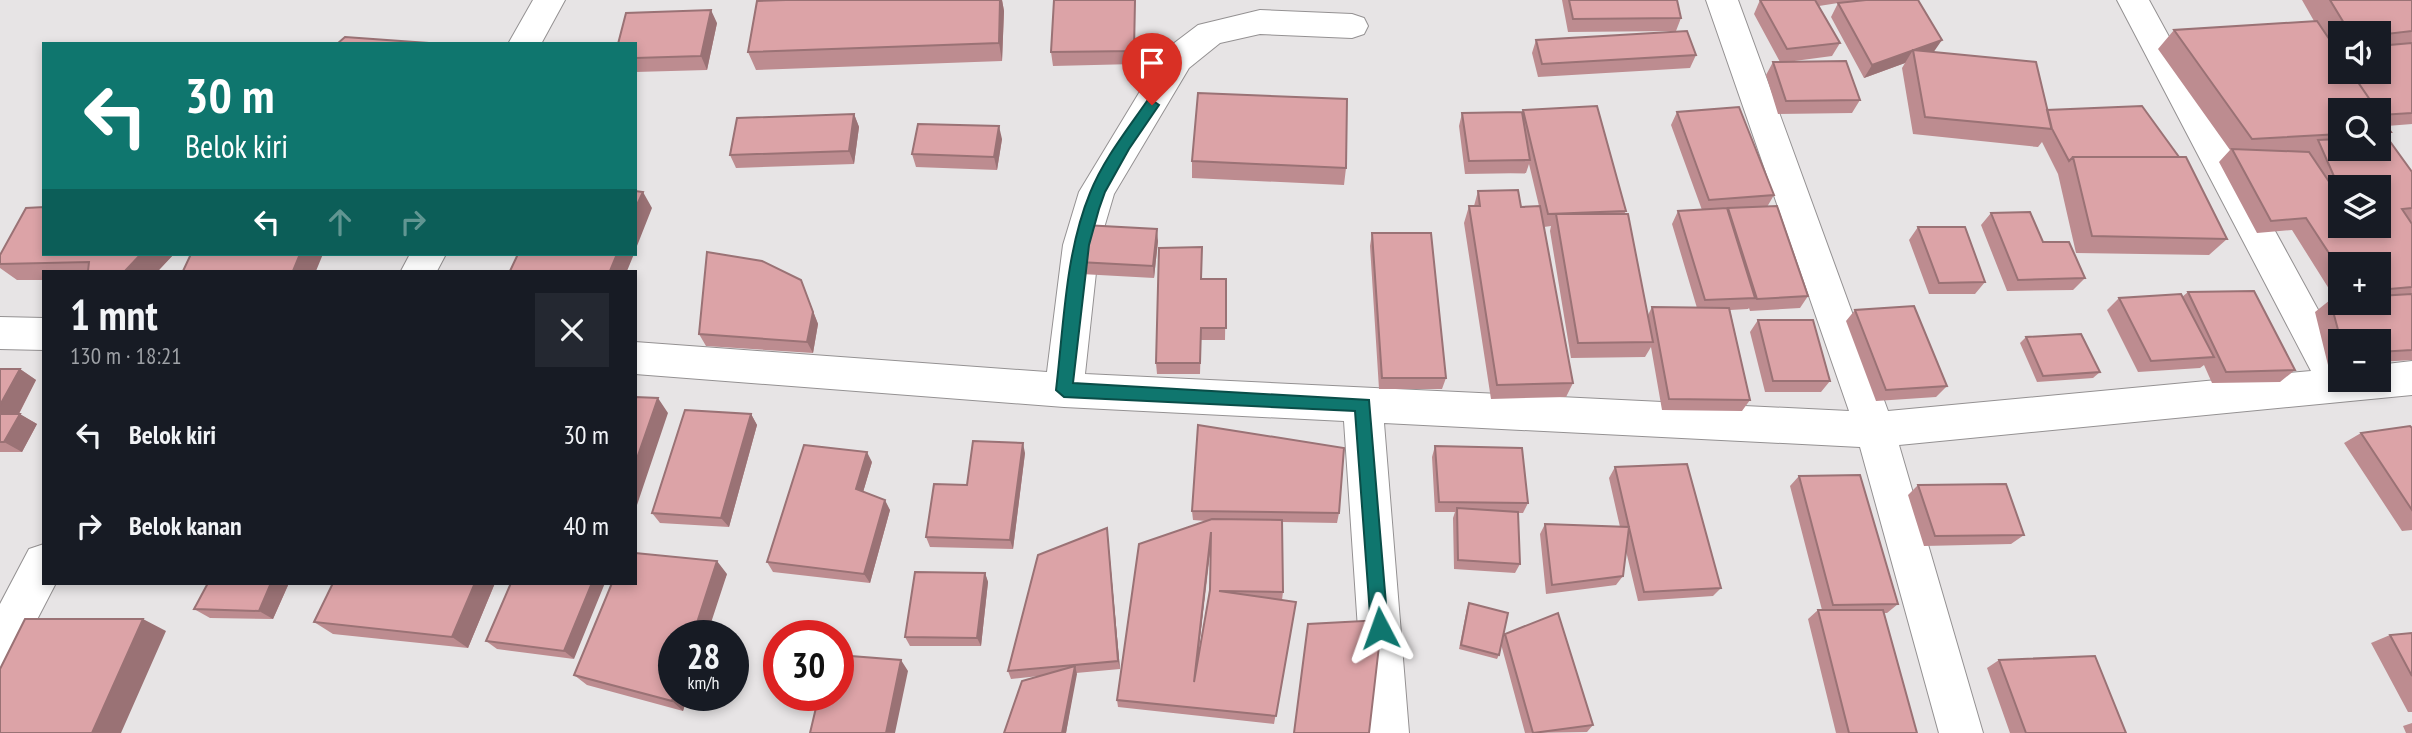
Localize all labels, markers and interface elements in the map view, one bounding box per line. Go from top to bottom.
map controls [2328,21,2391,392]
button: sound [2328,21,2391,84]
pin [1122,33,1182,105]
icon: arrive [1133,44,1171,82]
text: 30 m [185,63,274,127]
icon: left [70,70,161,161]
button: search [2328,98,2391,161]
text: Belok kiri [185,125,288,167]
button: layers [2328,175,2391,238]
icon: left [248,203,286,241]
icon: ahead [321,203,359,241]
icon: right [394,203,432,241]
button: + [2328,252,2391,315]
text: 1 mnt [70,287,158,342]
button: close [535,293,609,367]
button: − [2328,329,2391,392]
text: 130 m · 18:21 [70,341,182,370]
icon: left [70,416,108,454]
text: Belok kiri [129,418,216,451]
text: 30 m [563,418,609,451]
icon: right [70,507,108,545]
text: Belok kanan [129,509,242,542]
text: 40 m [563,509,609,542]
position arrow [1343,591,1417,665]
speed limit sign: 30 [763,620,854,711]
text: 28 [687,633,720,679]
text: km/h [688,671,719,694]

